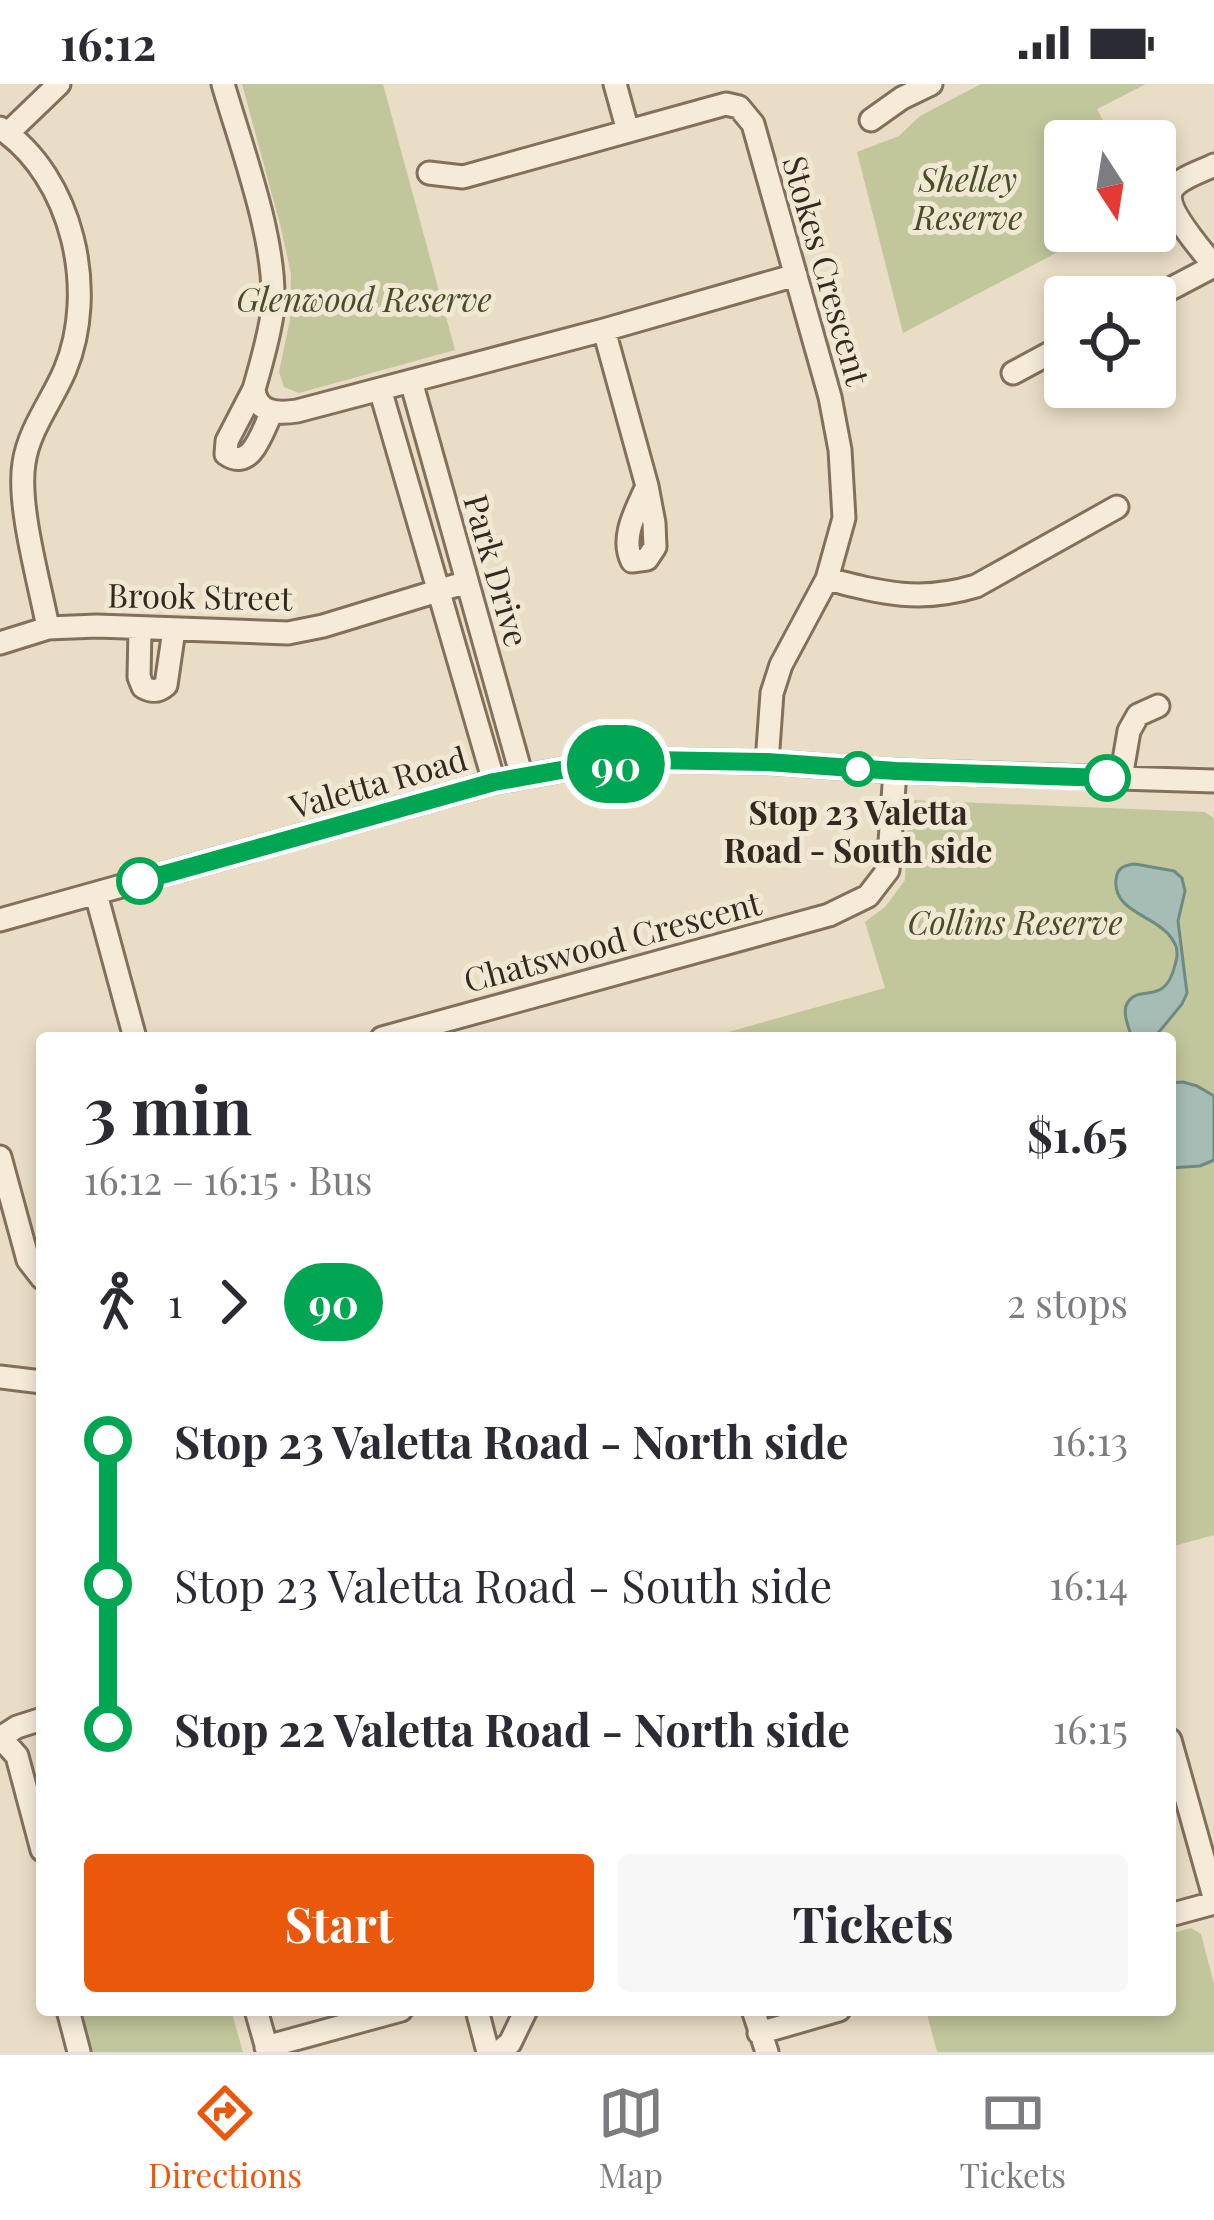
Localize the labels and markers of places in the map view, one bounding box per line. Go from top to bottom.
marker: Stop 23 Valetta Road - South side [842,753,874,785]
unlabelled marker [1085,756,1129,800]
place label: Stop 23 Valetta Road - South side [724,789,992,871]
unlabelled marker [118,859,162,903]

